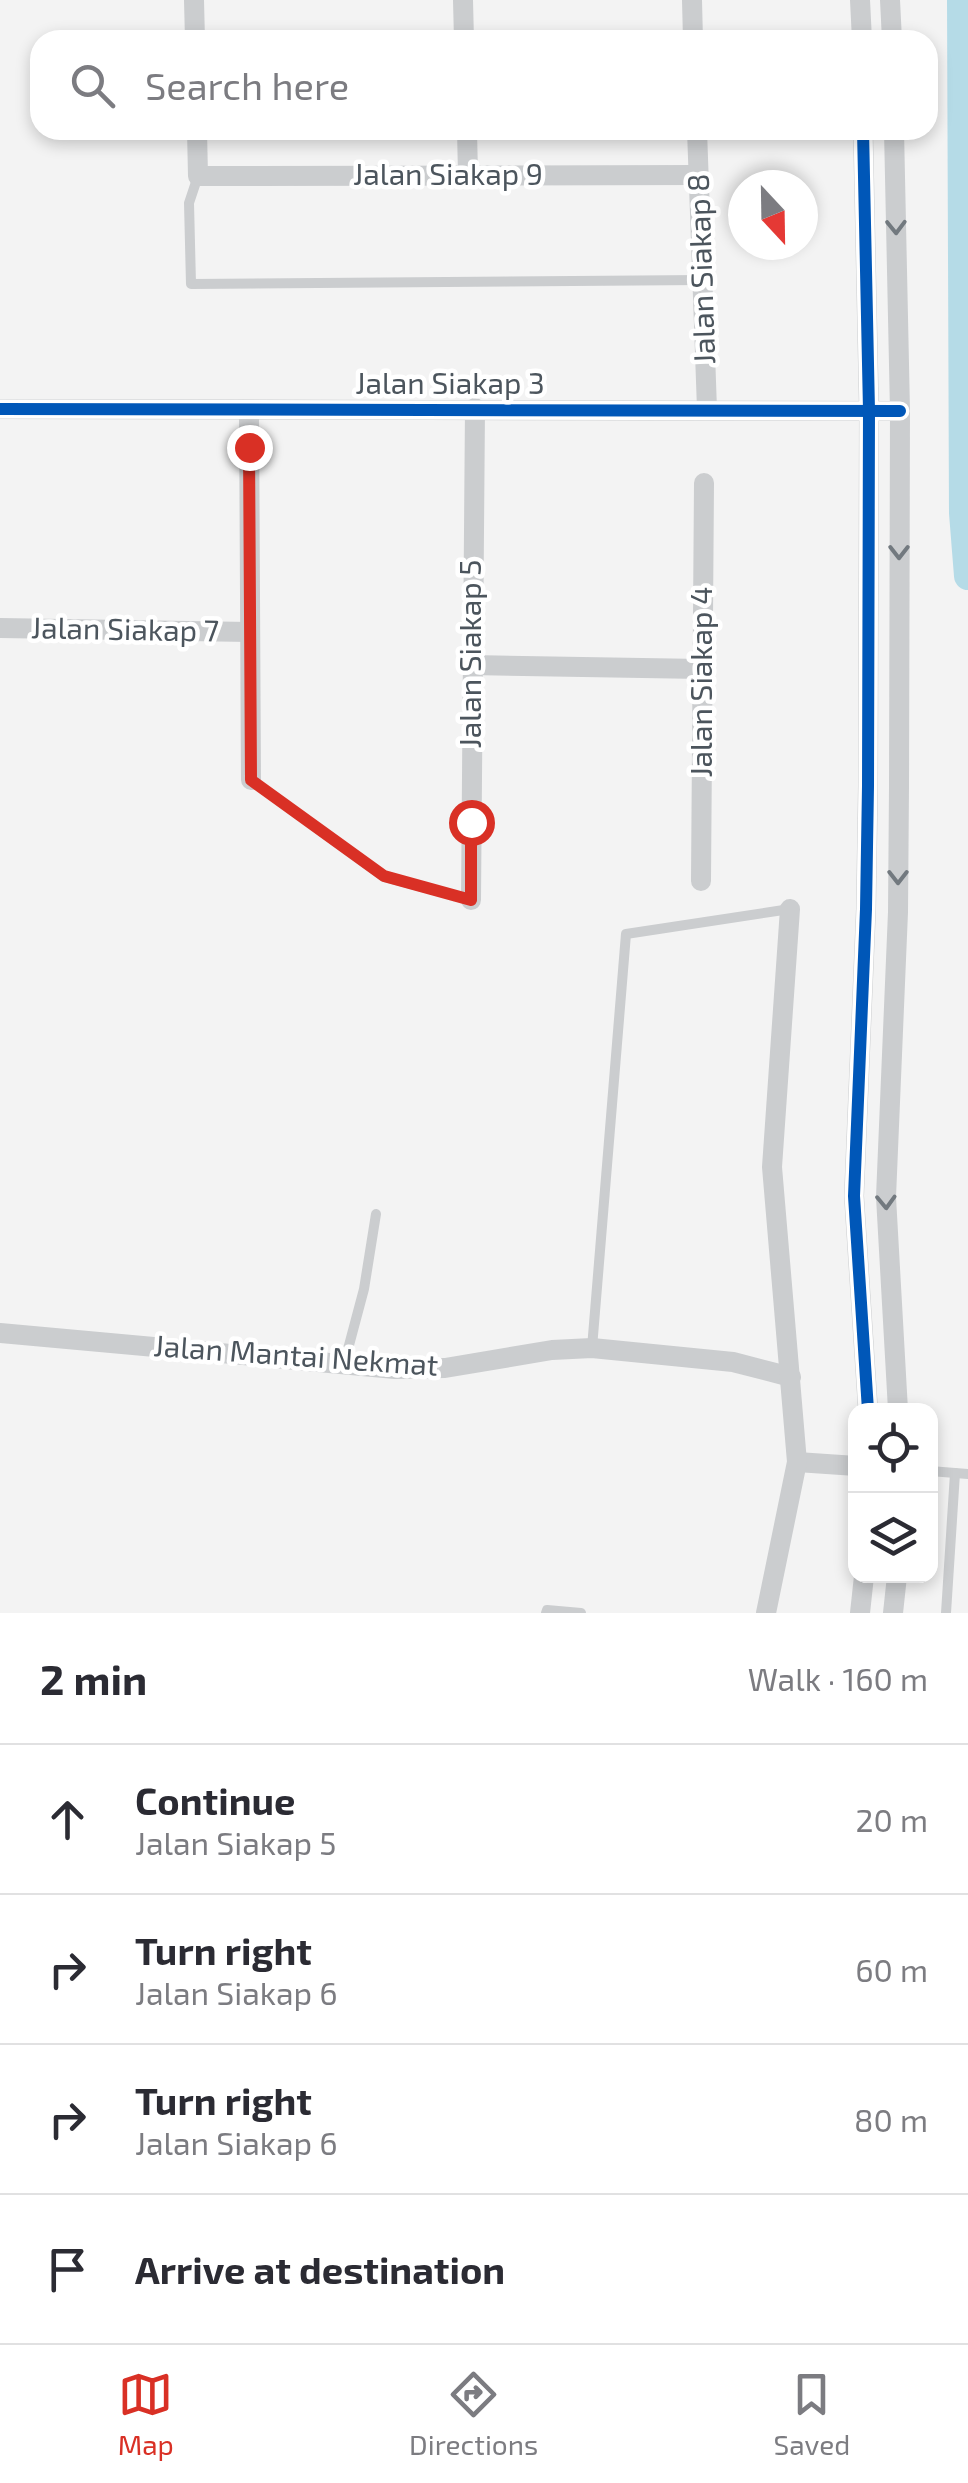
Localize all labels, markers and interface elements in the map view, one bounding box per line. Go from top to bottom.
search box [30,30,938,140]
icon: search [65,58,120,113]
text: Search here [145,62,349,108]
street label: Jalan Siakap 9 [353,155,543,191]
north arrow [728,170,818,260]
street label: Jalan Siakap 8 [679,173,721,365]
one-way arrow [885,220,907,236]
street label: Jalan Siakap 3 [355,364,545,400]
route end [227,425,273,471]
one-way arrow [888,546,910,561]
street label: Jalan Siakap 5 [451,560,487,748]
street label: Jalan Siakap 4 [682,586,718,778]
street label: Jalan Siakap 7 [31,608,219,648]
route start [449,800,495,846]
one-way arrow [887,870,909,886]
one-way arrow [876,1195,897,1211]
street label: Jalan Mantai Nekmat [153,1326,440,1382]
map controls [848,1403,938,1583]
button: locate [848,1403,938,1493]
button: layers [848,1493,938,1583]
text: 2 min [40,1653,147,1703]
text: Walk · 160 m [748,1659,928,1697]
text: Continue [135,1777,295,1823]
icon: ahead [40,1792,95,1847]
text: 20 m [856,1800,928,1838]
text: Jalan Siakap 5 [135,1823,336,1861]
text: Turn right [135,1927,312,1973]
icon: right [40,1942,95,1997]
text: 60 m [855,1950,928,1988]
text: Jalan Siakap 6 [135,1973,338,2011]
text: Turn right [135,2077,312,2123]
icon: right [40,2092,95,2147]
text: 80 m [854,2100,928,2138]
text: Jalan Siakap 6 [135,2123,338,2161]
icon: arrive [40,2242,95,2297]
text: Arrive at destination [135,2246,505,2292]
tab: Map [118,2367,174,2461]
tab: Directions [409,2367,538,2461]
tab: Saved [774,2367,850,2461]

